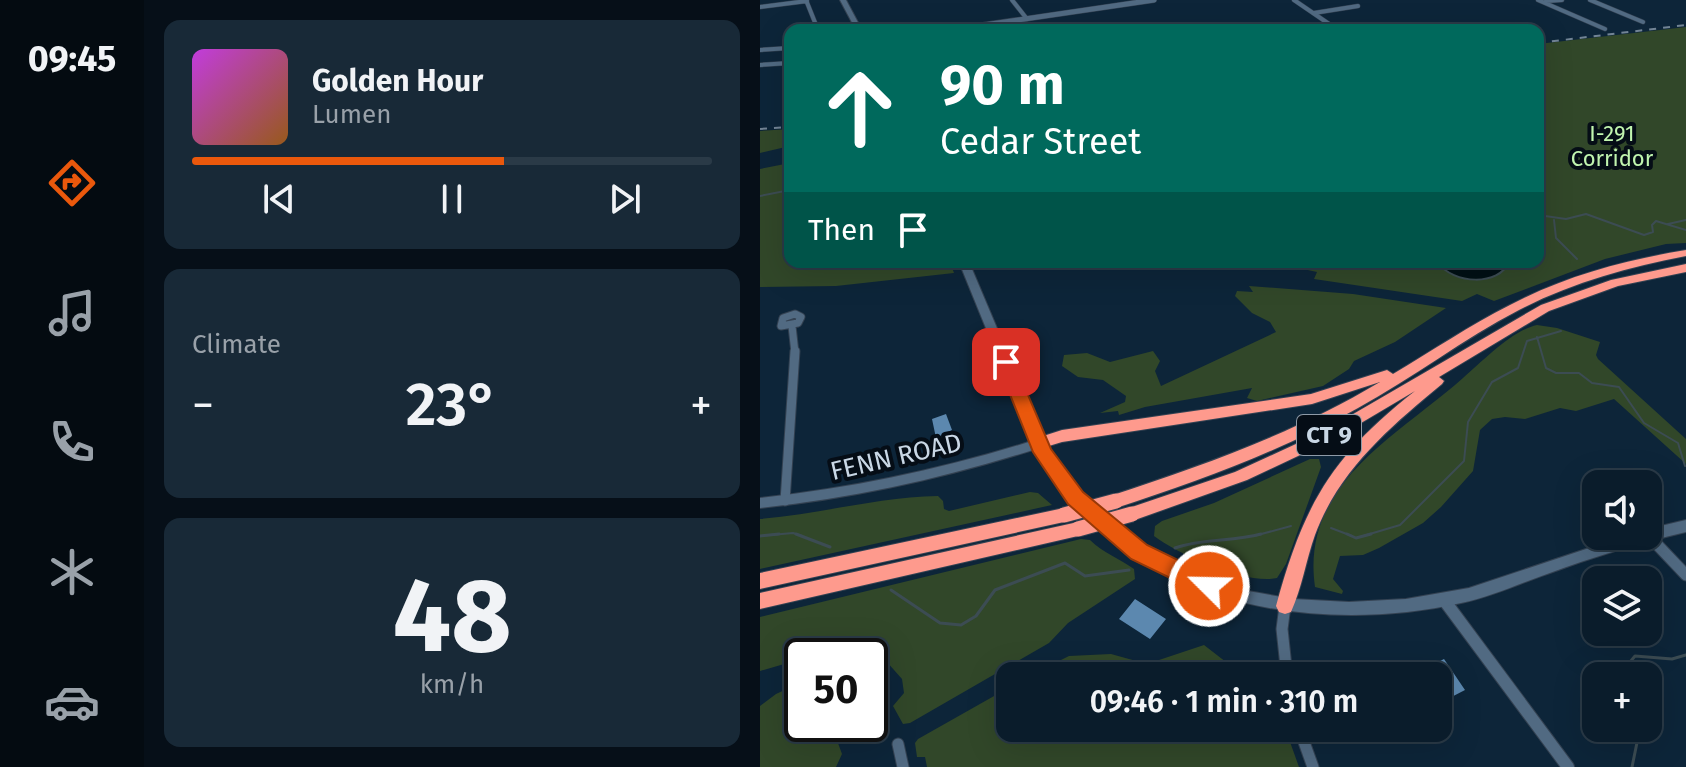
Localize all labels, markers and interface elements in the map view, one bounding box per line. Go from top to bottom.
text: 09:45 [28,37,116,81]
text: 90 m [940,52,1065,119]
icon: ahead [808,56,912,160]
text: Golden Hour [312,63,483,99]
text: Lumen [312,99,391,130]
text: Cedar Street [940,120,1141,164]
park label: I-291 Corridor [1571,120,1654,172]
icon: directions [44,155,100,211]
icon: previous [257,177,301,221]
icon: pause [430,177,474,221]
icon: next [603,177,647,221]
icon: arrive [891,208,935,252]
text: Then [808,212,875,248]
icon: music [44,285,100,341]
pin [972,328,1040,396]
text: Climate [192,329,281,360]
icon: arrive [984,340,1028,384]
text: 23° [406,369,498,441]
text: − [192,379,214,432]
text: + [690,379,712,432]
icon: phone [44,414,100,470]
road number: CT 9 [1297,415,1361,455]
street label: FENN ROAD [827,427,965,487]
map controls [1582,470,1662,742]
button: sound [1582,470,1662,550]
icon: climate [44,544,100,600]
position arrow [1167,544,1251,628]
text: 48 [392,554,512,679]
button: layers [1582,566,1662,646]
speed limit sign: 50 [784,638,888,742]
button: + [1582,662,1662,742]
text: km/h [420,669,484,700]
icon: car [44,674,100,730]
text: 09:46 · 1 min · 310 m [1090,684,1358,720]

